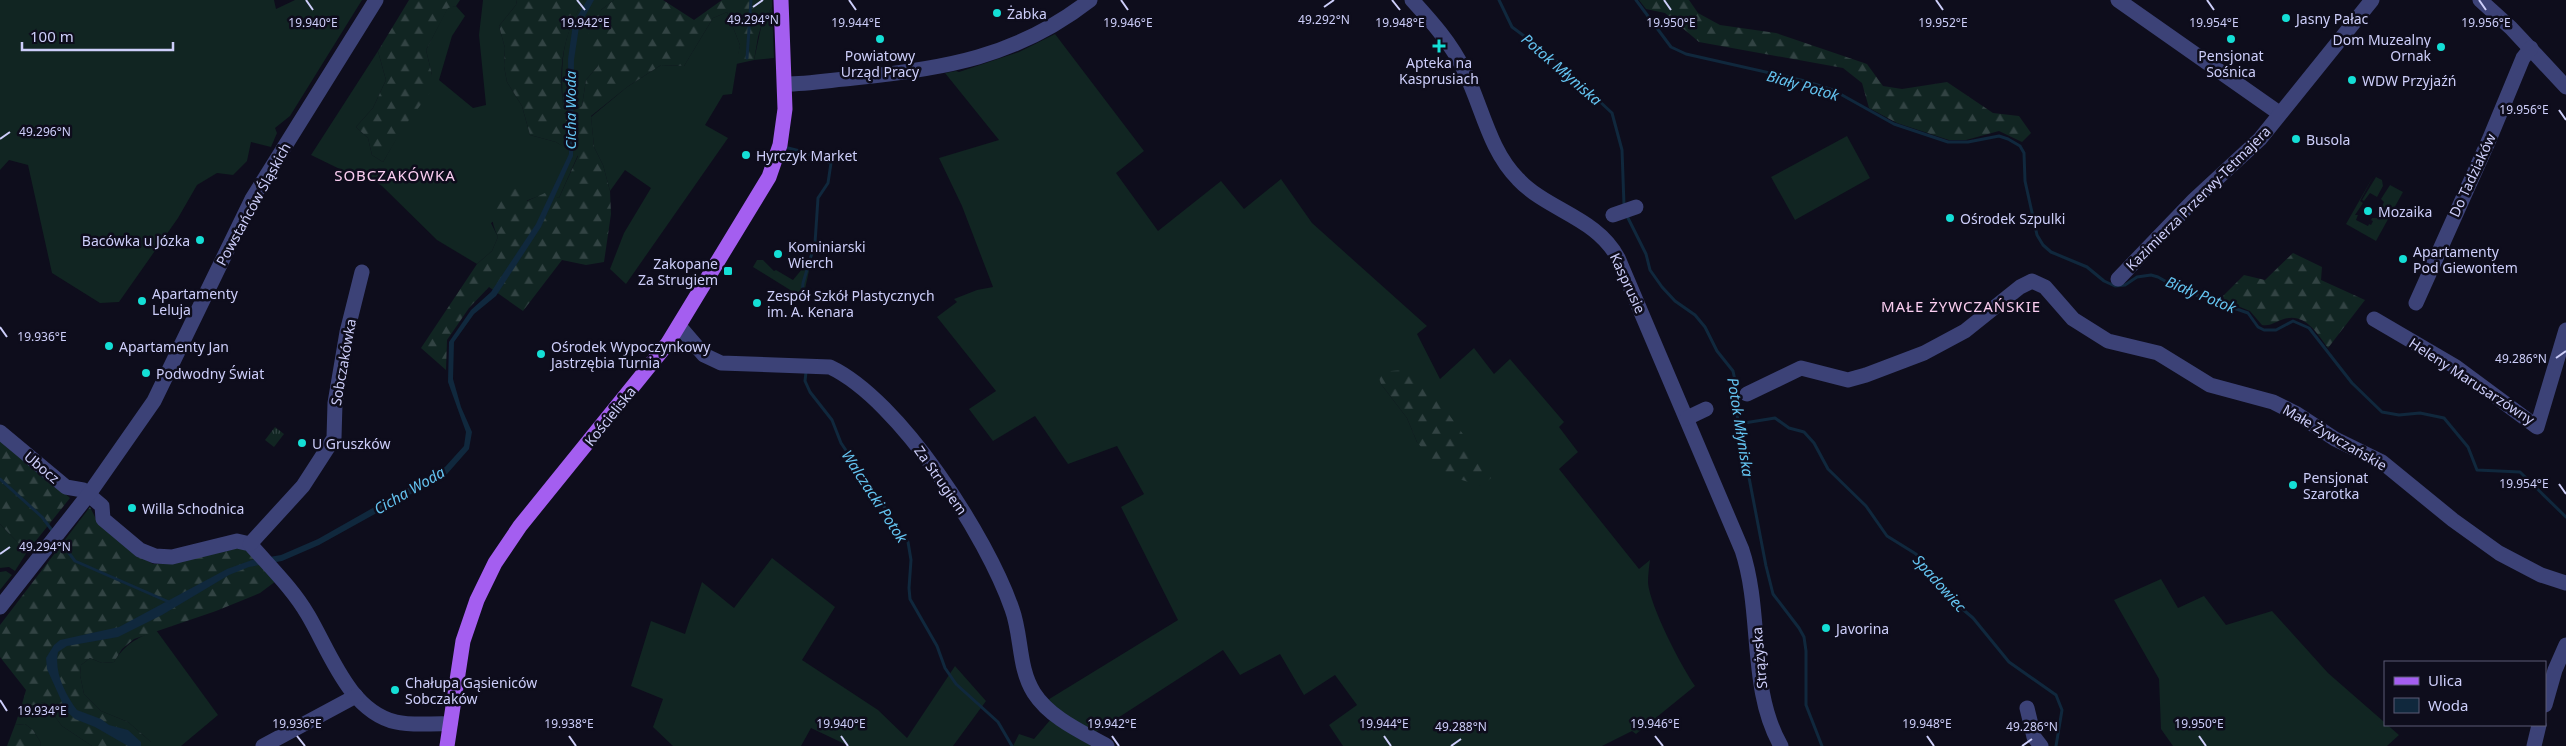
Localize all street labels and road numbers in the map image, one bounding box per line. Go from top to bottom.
street label: Kazimierza Przerwy-Tetmajera [2122,122,2274,274]
street label: Do Tadziaków [2444,130,2500,220]
street label: Powstańców Śląskich [211,139,295,269]
street label: Kasprusie [1606,250,1650,316]
street label: Sobczakówka [326,317,360,407]
street label: Heleny Marusarzówny [2406,333,2539,429]
street label: Kościeliska [580,382,640,450]
street label: Małe Żywczańskie [2279,399,2391,475]
street label: Za Strugiem [910,442,972,518]
street label: Ubocz [20,447,64,488]
street label: Strążyska [1747,626,1771,690]

